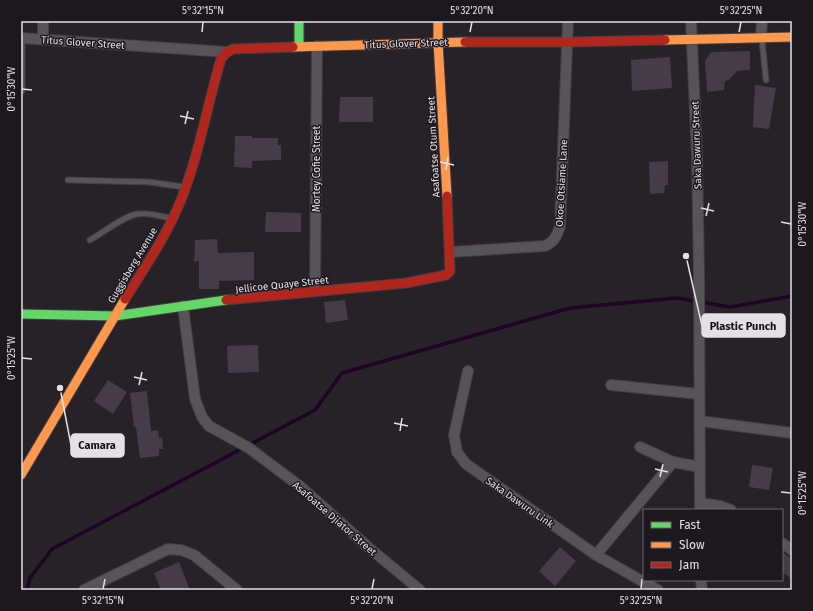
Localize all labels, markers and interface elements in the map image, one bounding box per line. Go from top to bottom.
text: 5°32'15"N [182,5,224,17]
text: 5°32'20"N [450,5,494,17]
text: 5°32'25"N [720,5,762,17]
street label: Titus Glover Street [41,34,125,52]
street label: Titus Glover Street [364,37,448,51]
text: 0°15'30"W [6,66,18,111]
street label: Asafoatse Otum Street [425,96,443,198]
street label: Saka Dawuru Street [689,100,705,189]
street label: Mortey Cofie Street [311,126,323,212]
street label: Okoe Otsiame Lane [554,139,570,227]
text: 0°15'30"W [797,201,809,246]
street label: Guggisberg Avenue [106,225,160,306]
street label: Jellicoe Quaye Street [235,274,330,296]
callout: Plastic Punch [702,314,785,337]
text: Plastic Punch [710,320,776,333]
text: 0°15'25"W [6,335,18,380]
callout: Camara [71,434,124,457]
text: Camara [78,439,116,452]
text: 0°15'25"W [797,470,809,515]
street label: Saka Dawuru Link [483,475,556,531]
street label: Asafoatse Djiator Street [290,479,379,559]
legend [643,509,783,581]
text: Fast [679,518,701,532]
text: Slow [679,538,705,552]
text: Jam [679,558,699,572]
text: 5°32'15"N [82,595,124,607]
text: 5°32'20"N [350,595,394,607]
text: 5°32'25"N [620,595,662,607]

